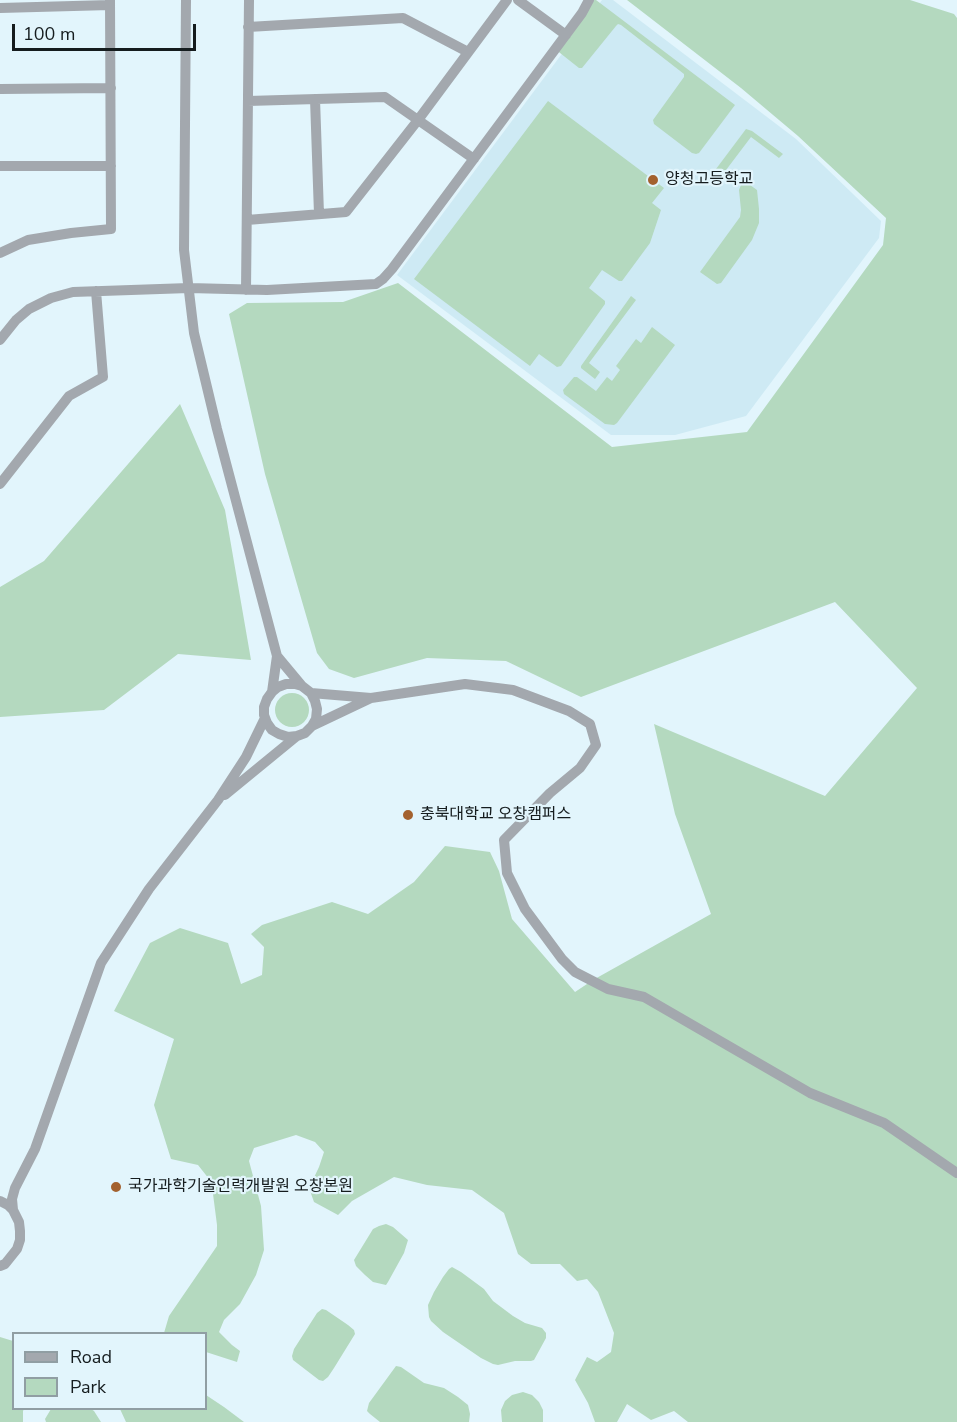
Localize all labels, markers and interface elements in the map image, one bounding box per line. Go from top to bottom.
scale bar [15,12,200,50]
text: 100 m [23,22,75,46]
place label: 양청고등학교 [665,170,753,190]
marker: 양청고등학교 [646,173,660,187]
place label: 충북대학교 오창캠퍼스 [420,805,571,825]
marker: 충북대학교 오창캠퍼스 [401,808,415,822]
place label: 국가과학기술인력개발원 오창본원 [128,1177,353,1197]
marker: 국가과학기술인력개발원 오창본원 [109,1180,123,1194]
legend [12,1332,207,1410]
text: Road [70,1345,112,1369]
text: Park [70,1375,106,1399]

